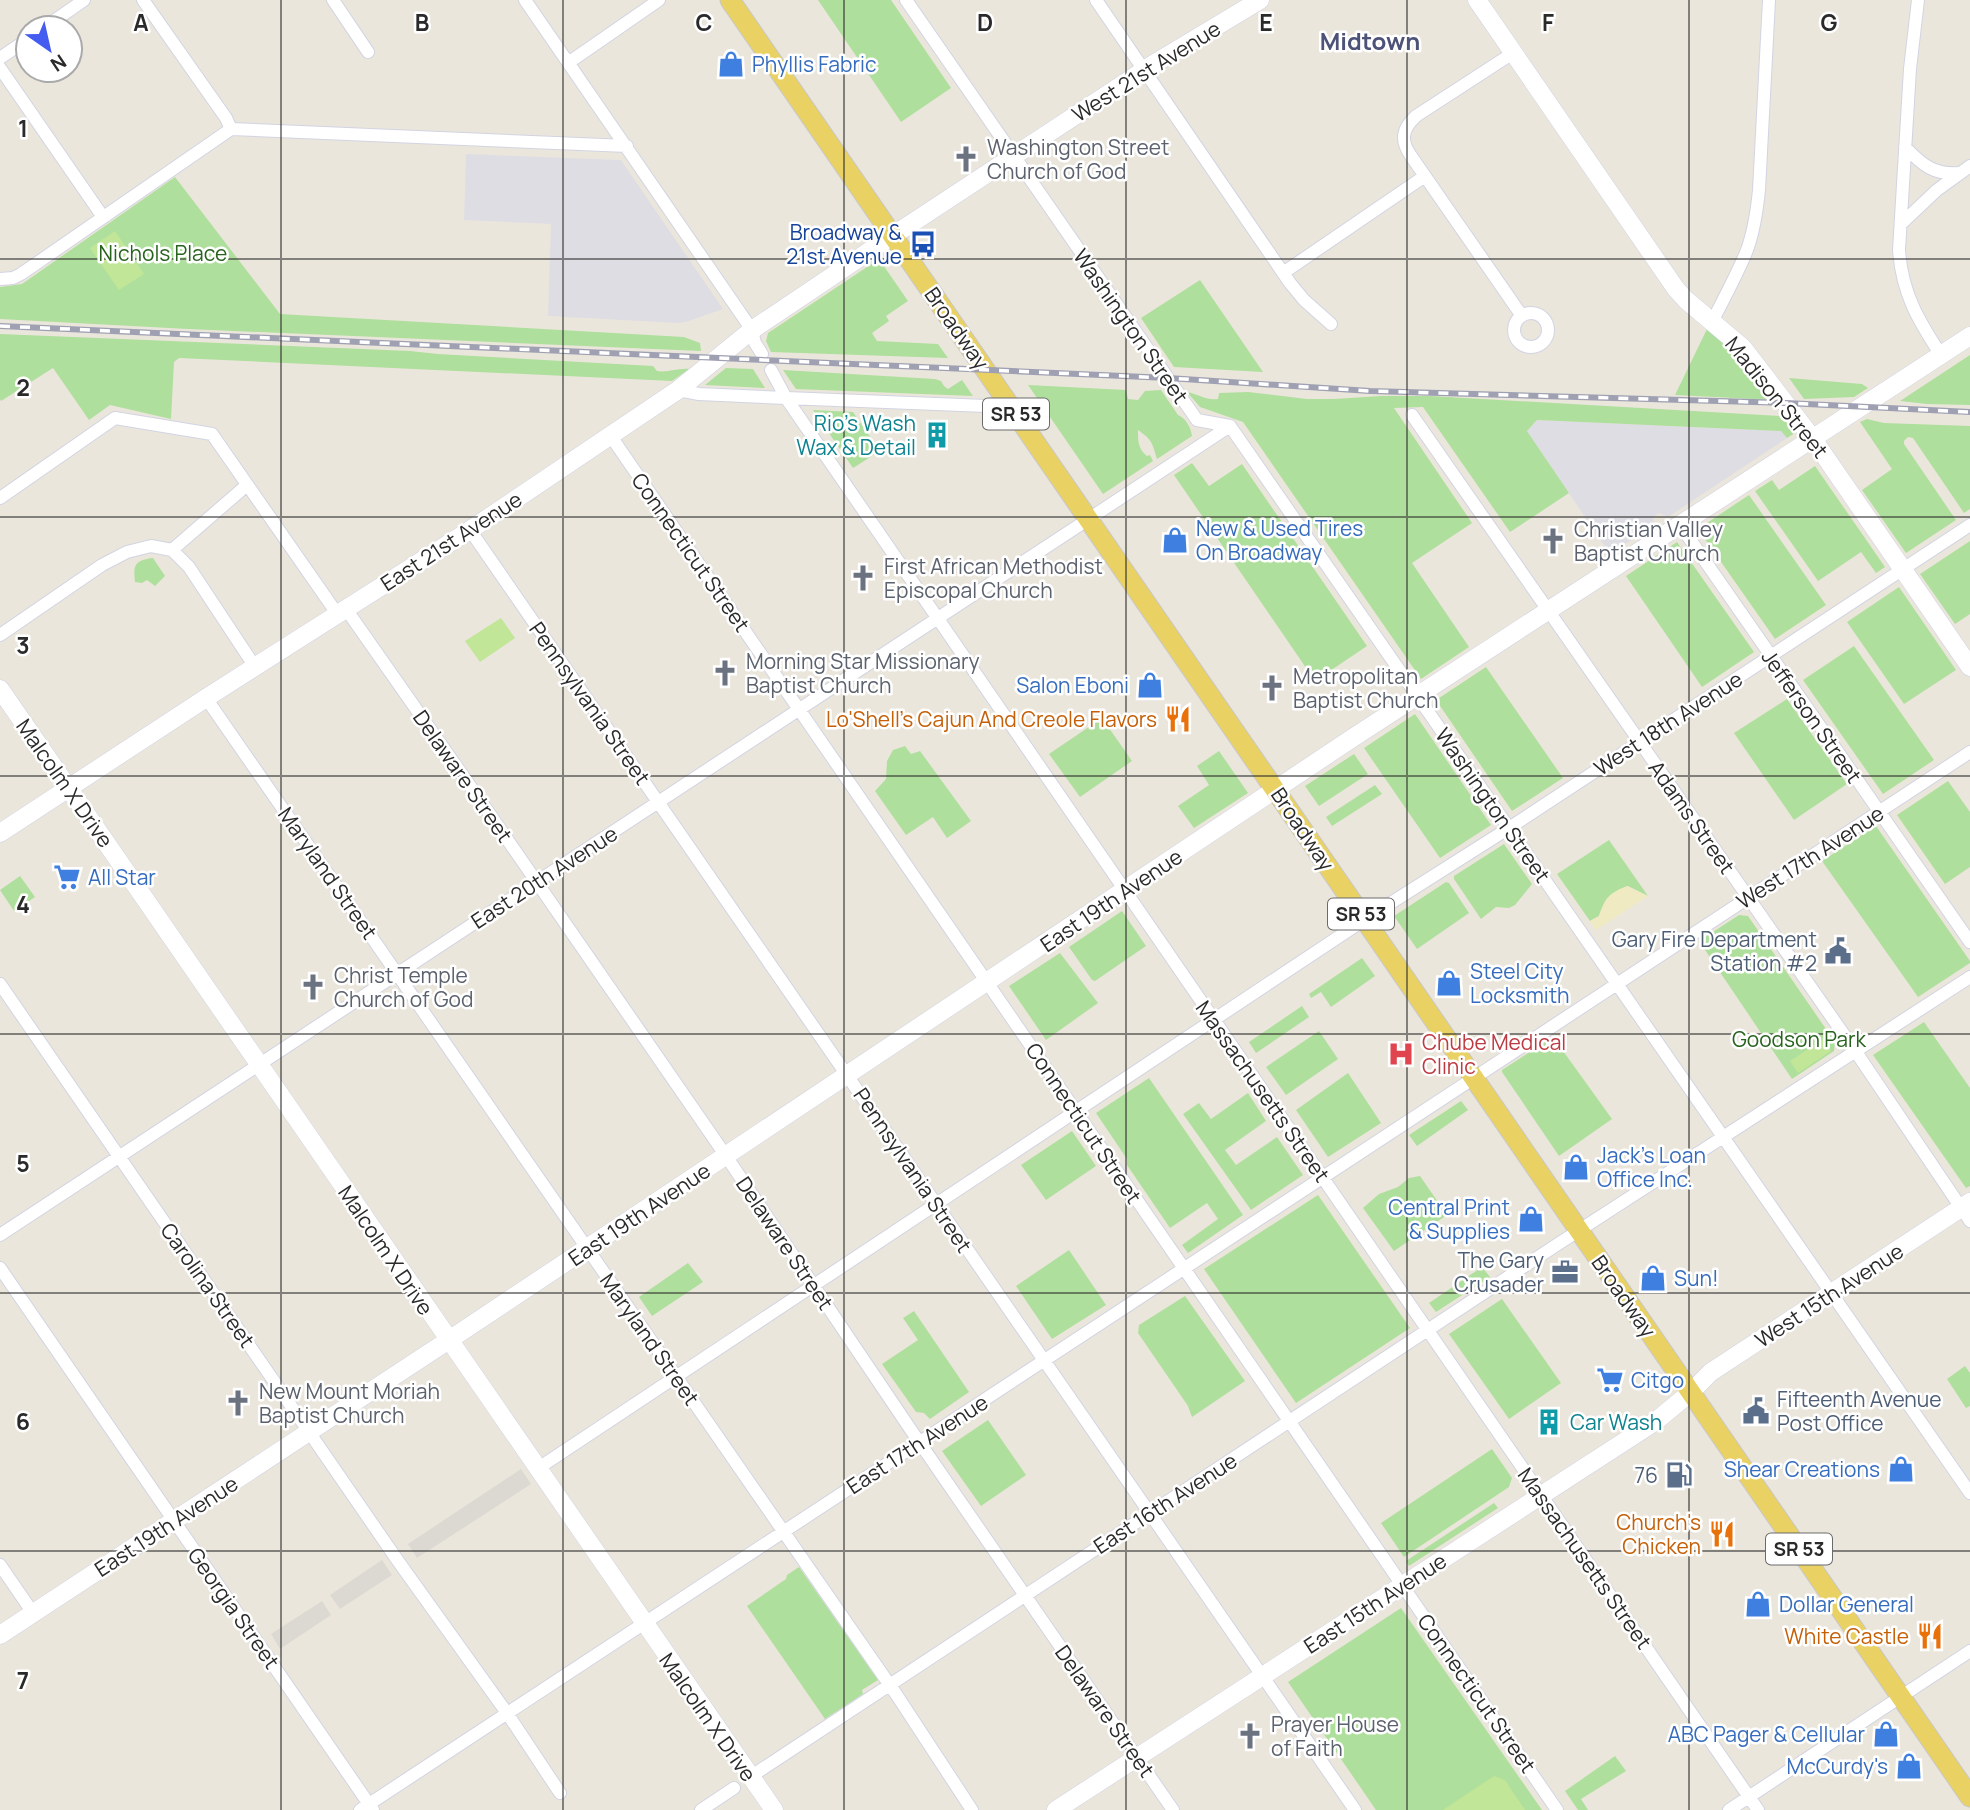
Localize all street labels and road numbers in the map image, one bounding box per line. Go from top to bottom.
street label: West 21st Avenue [1067,14,1225,128]
street label: Washington Street [1067,243,1195,409]
street label: Broadway [918,281,996,375]
street label: Madison Street [1719,330,1835,464]
road number: SR 53 [983,398,1049,430]
street label: Connecticut Street [626,467,756,637]
street label: East 21st Avenue [375,485,527,597]
street label: Pennsylvania Street [523,616,657,790]
street label: Jefferson Street [1756,644,1868,788]
street label: West 18th Avenue [1588,665,1748,781]
street label: Delaware Street [407,704,519,848]
street label: Malcolm X Drive [10,713,120,853]
street label: Washington Street [1429,722,1557,888]
street label: Adams Street [1643,755,1741,879]
street label: Broadway [1265,782,1341,876]
street label: West 17th Avenue [1731,799,1889,915]
street label: Maryland Street [272,801,384,945]
street label: East 20th Avenue [465,819,623,935]
street label: East 19th Avenue [1035,842,1187,958]
road number: SR 53 [1328,898,1394,930]
street label: Massachusetts Street [1190,995,1336,1187]
street label: Connecticut Street [1020,1037,1148,1209]
street label: Pennsylvania Street [848,1082,978,1258]
street label: East 19th Avenue [563,1156,715,1272]
street label: Delaware Street [730,1171,840,1315]
street label: Malcolm X Drive [332,1180,440,1320]
street label: Carolina Street [155,1217,261,1353]
street label: West 15th Avenue [1749,1237,1909,1353]
street label: Broadway [1585,1249,1663,1343]
street label: Maryland Street [594,1267,706,1411]
street label: East 17th Avenue [841,1388,993,1500]
street label: East 16th Avenue [1088,1446,1242,1560]
street label: Massachusetts Street [1512,1462,1658,1654]
street label: East 19th Avenue [89,1469,243,1583]
road number: SR 53 [1766,1534,1832,1564]
street label: Georgia Street [182,1542,286,1674]
street label: East 15th Avenue [1298,1546,1452,1660]
street label: Connecticut Street [1412,1608,1542,1778]
street label: Delaware Street [1049,1639,1161,1783]
street label: Malcolm X Drive [653,1647,763,1787]

